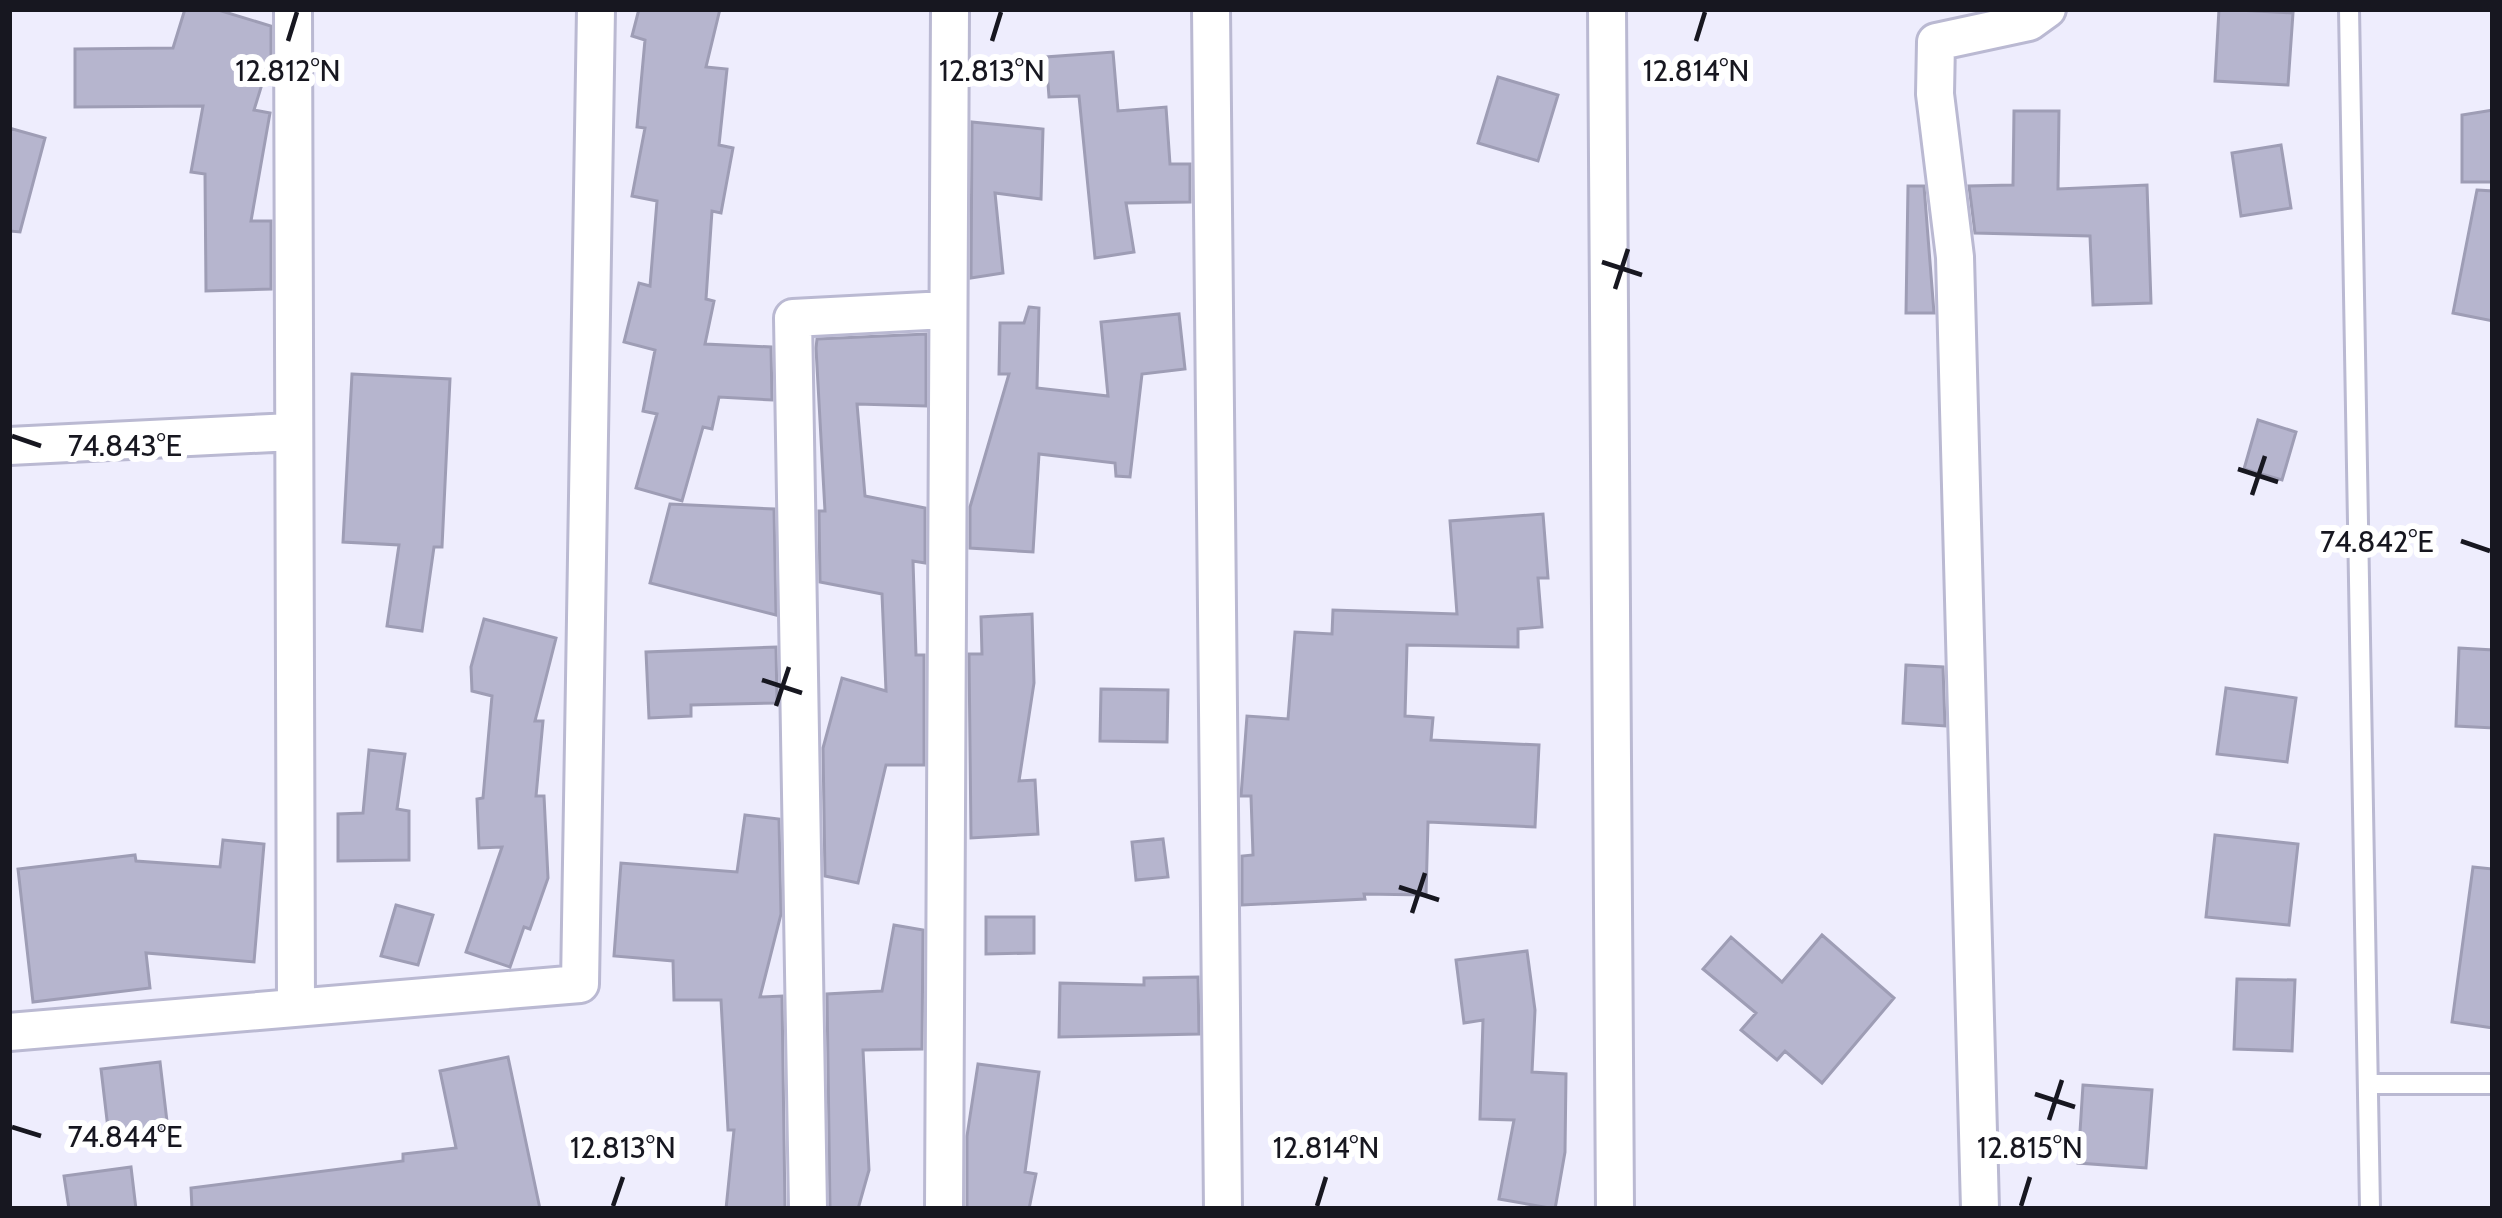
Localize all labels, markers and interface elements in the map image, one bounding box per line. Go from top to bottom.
text: 12.812°N [235,52,341,89]
text: 12.813°N [939,52,1045,89]
text: 12.814°N [1643,52,1749,89]
text: 74.843°E [68,427,182,464]
text: 74.842°E [2320,523,2434,560]
text: 74.844°E [67,1118,183,1155]
text: 12.813°N [570,1129,676,1166]
text: 12.814°N [1273,1129,1379,1166]
text: 12.815°N [1977,1129,2083,1166]

